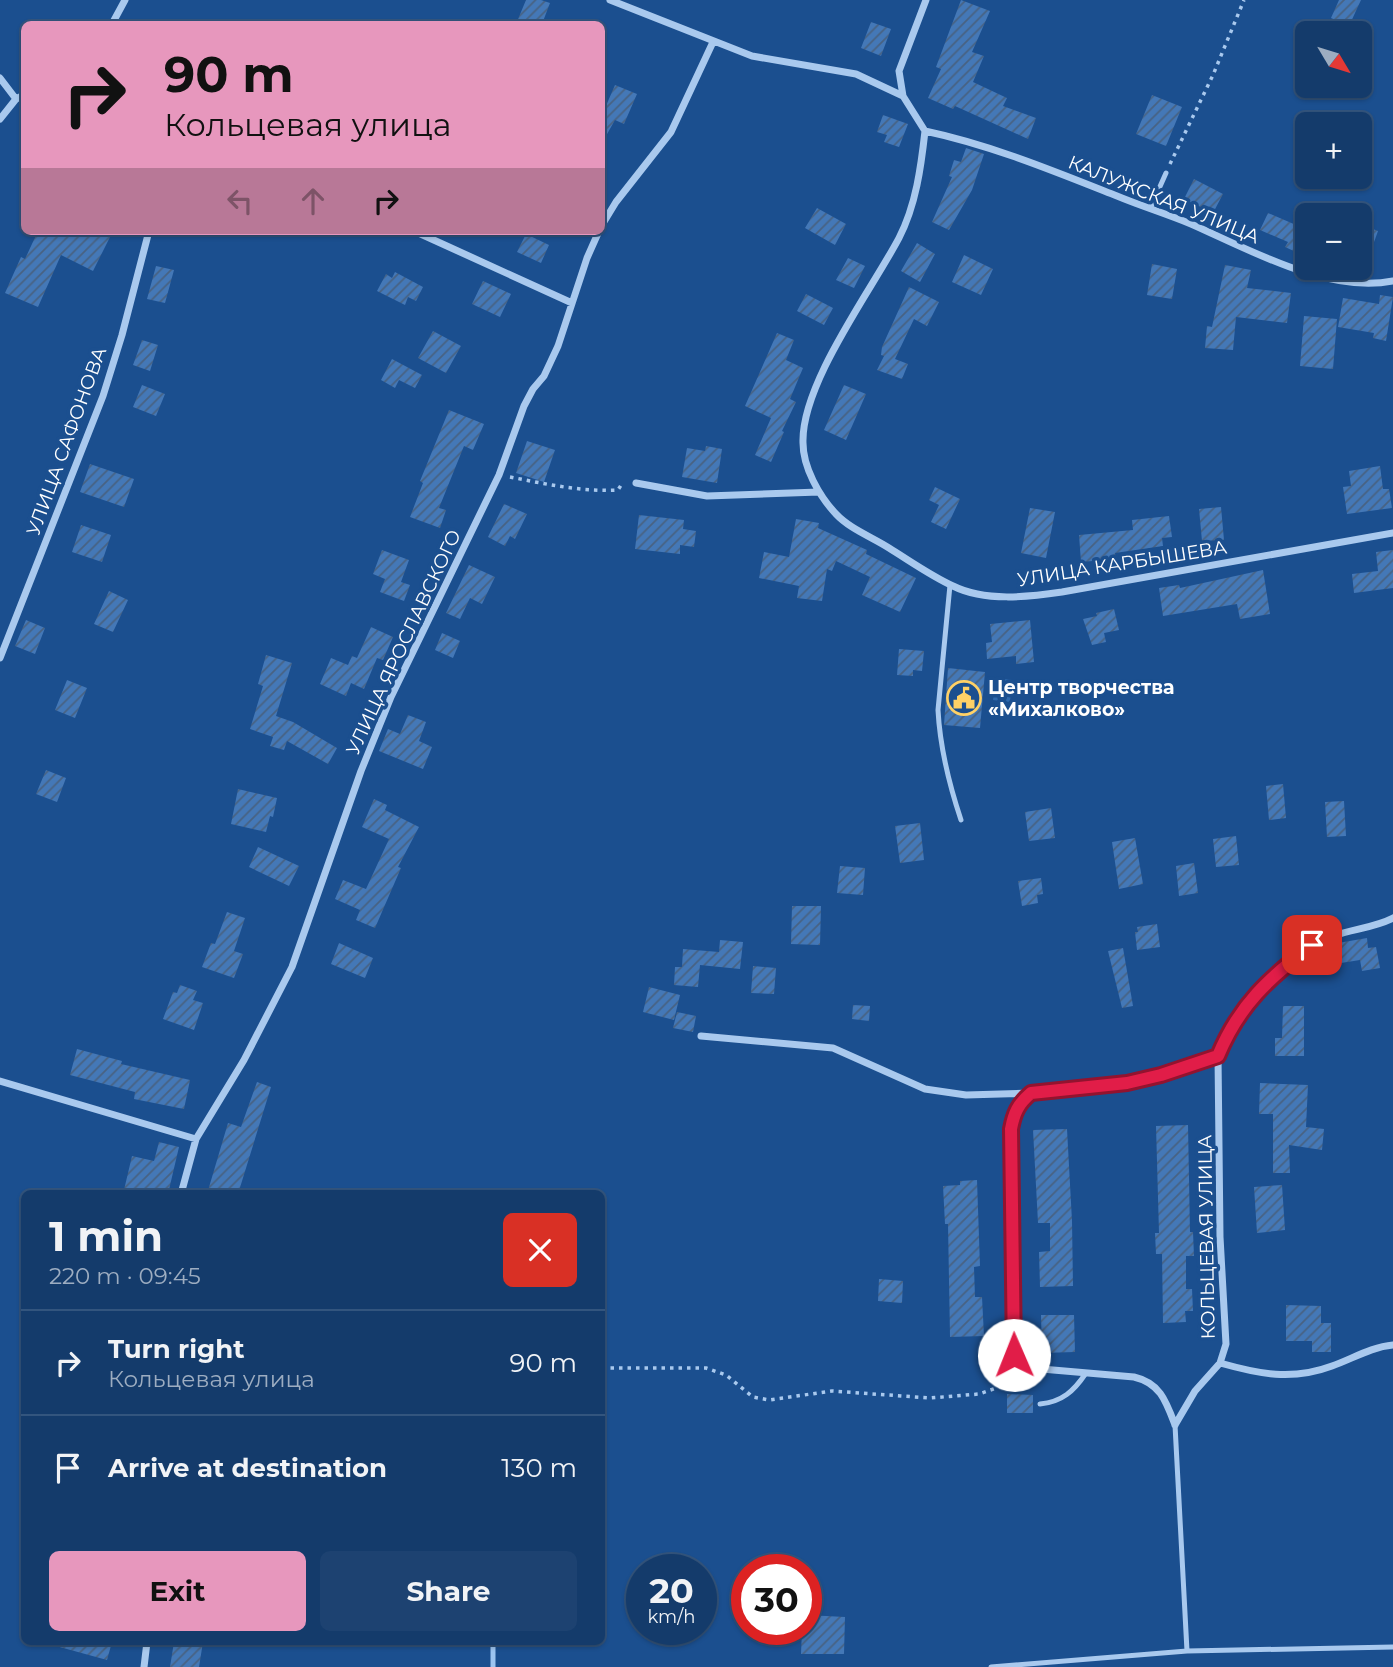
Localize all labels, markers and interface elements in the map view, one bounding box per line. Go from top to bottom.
north arrow [1295,21,1372,98]
map controls [1295,21,1372,280]
text: 90 m [164,45,294,104]
icon: right [49,49,140,140]
text: Кольцевая улица [164,105,451,144]
button: + [1295,112,1372,189]
street label: КАЛУЖСКАЯ УЛИЦА [1065,151,1263,248]
icon: left [221,182,259,220]
icon: ahead [294,182,332,220]
icon: right [367,182,405,220]
button: − [1295,203,1372,280]
street label: УЛИЦА САФОНОВА [22,344,111,538]
street label: УЛИЦА ЯРОСЛАВСКОГО [341,526,466,758]
street label: УЛИЦА КАРБЫШЕВА [1016,536,1229,591]
place label: Центр творчества «Михалково» [988,676,1175,721]
public building icon: Центр творчества «Михалково» [945,679,983,717]
pin [1282,915,1342,975]
icon: arrive [1293,926,1331,964]
street label: КОЛЬЦЕВАЯ УЛИЦА [1193,1134,1220,1340]
text: 1 min [49,1210,163,1262]
button: close [503,1213,577,1287]
text: 220 m · 09:45 [49,1262,201,1290]
position arrow [977,1318,1051,1392]
text: Turn right [108,1333,244,1365]
icon: right [49,1344,87,1382]
text: 90 m [510,1347,577,1379]
text: Кольцевая улица [108,1365,315,1393]
icon: arrive [49,1449,87,1487]
text: Arrive at destination [108,1452,387,1484]
text: 130 m [501,1452,577,1484]
button: Exit [49,1551,306,1631]
button: Share [320,1551,577,1631]
speed limit sign: 30 [731,1554,822,1645]
text: 20 [649,1569,694,1612]
text: km/h [647,1606,696,1628]

